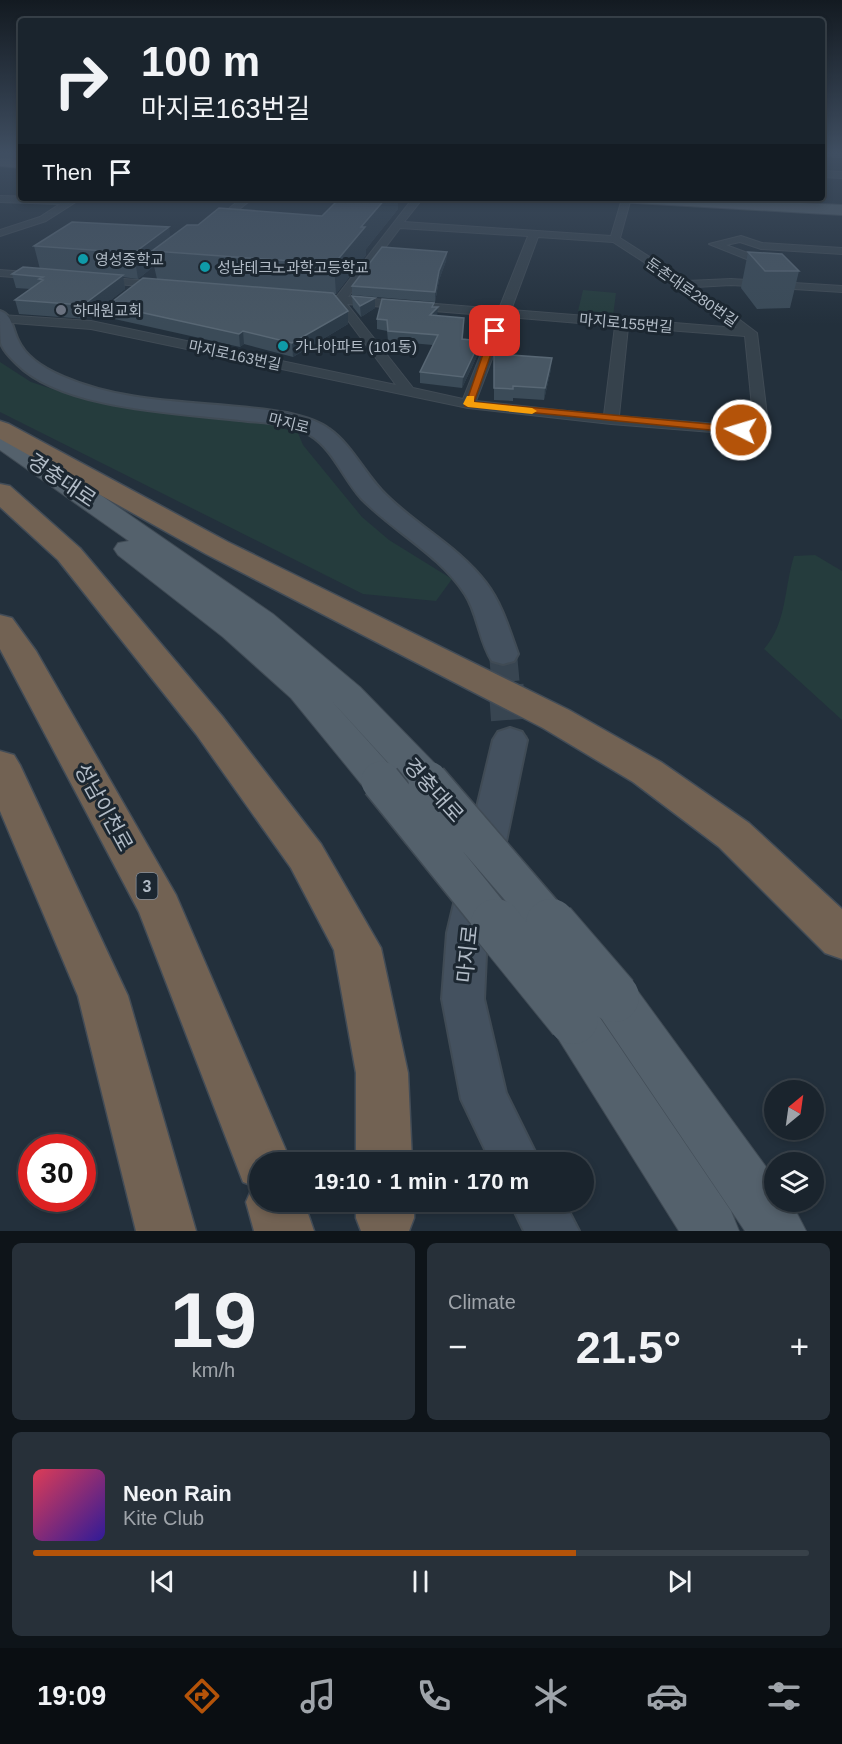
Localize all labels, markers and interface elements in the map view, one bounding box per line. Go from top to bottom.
text: 100 m [141,38,260,85]
icon: right [42,42,120,120]
text: 마지로163번길 [141,94,310,124]
icon: arrive [104,156,137,189]
text: Then [42,160,92,185]
place label: 영성중학교 [95,251,164,268]
marker: 영성중학교 [76,252,90,266]
street label: 둔촌대로280번길 [643,254,741,330]
place label: 성남테크노과학고등학교 [217,259,369,276]
marker: 성남테크노과학고등학교 [198,260,212,274]
place label: 하대원교회 [73,302,142,319]
marker: 하대원교회 [54,303,68,317]
pin [469,305,520,356]
street label: 마지로155번길 [578,310,674,336]
icon: arrive [478,314,511,347]
street label: 마지로163번길 [187,337,283,373]
place label: 가나아파트 (101동) [295,338,417,355]
marker: 가나아파트 (101동) [276,339,290,353]
position arrow [709,398,773,462]
street label: 마지로 [267,410,311,436]
street label: 경충대로 [24,449,100,511]
street label: 경충대로 [400,754,468,826]
street label: 성남이천로 [71,759,137,855]
road number: 3 [136,873,158,899]
street label: 마지로 [453,924,481,984]
north arrow [764,1080,824,1140]
map controls [764,1080,824,1212]
speed limit sign: 30 [18,1134,96,1212]
button: layers [764,1152,824,1212]
text: 19:10 · 1 min · 170 m [314,1169,529,1194]
text: 19 [170,1276,257,1364]
text: Climate [448,1291,516,1313]
text: 21.5° [576,1322,681,1373]
text: − [448,1328,467,1365]
text: + [790,1328,809,1365]
text: km/h [192,1359,235,1381]
text: Neon Rain [123,1481,232,1506]
text: Kite Club [123,1507,204,1529]
icon: previous [146,1565,179,1598]
icon: pause [404,1565,437,1598]
icon: next [663,1565,696,1598]
icon: directions [181,1675,223,1717]
icon: music [297,1675,339,1717]
icon: phone [413,1675,455,1717]
icon: climate [530,1675,572,1717]
icon: car [646,1675,688,1717]
icon: filters [763,1675,805,1717]
text: 19:09 [37,1681,106,1711]

